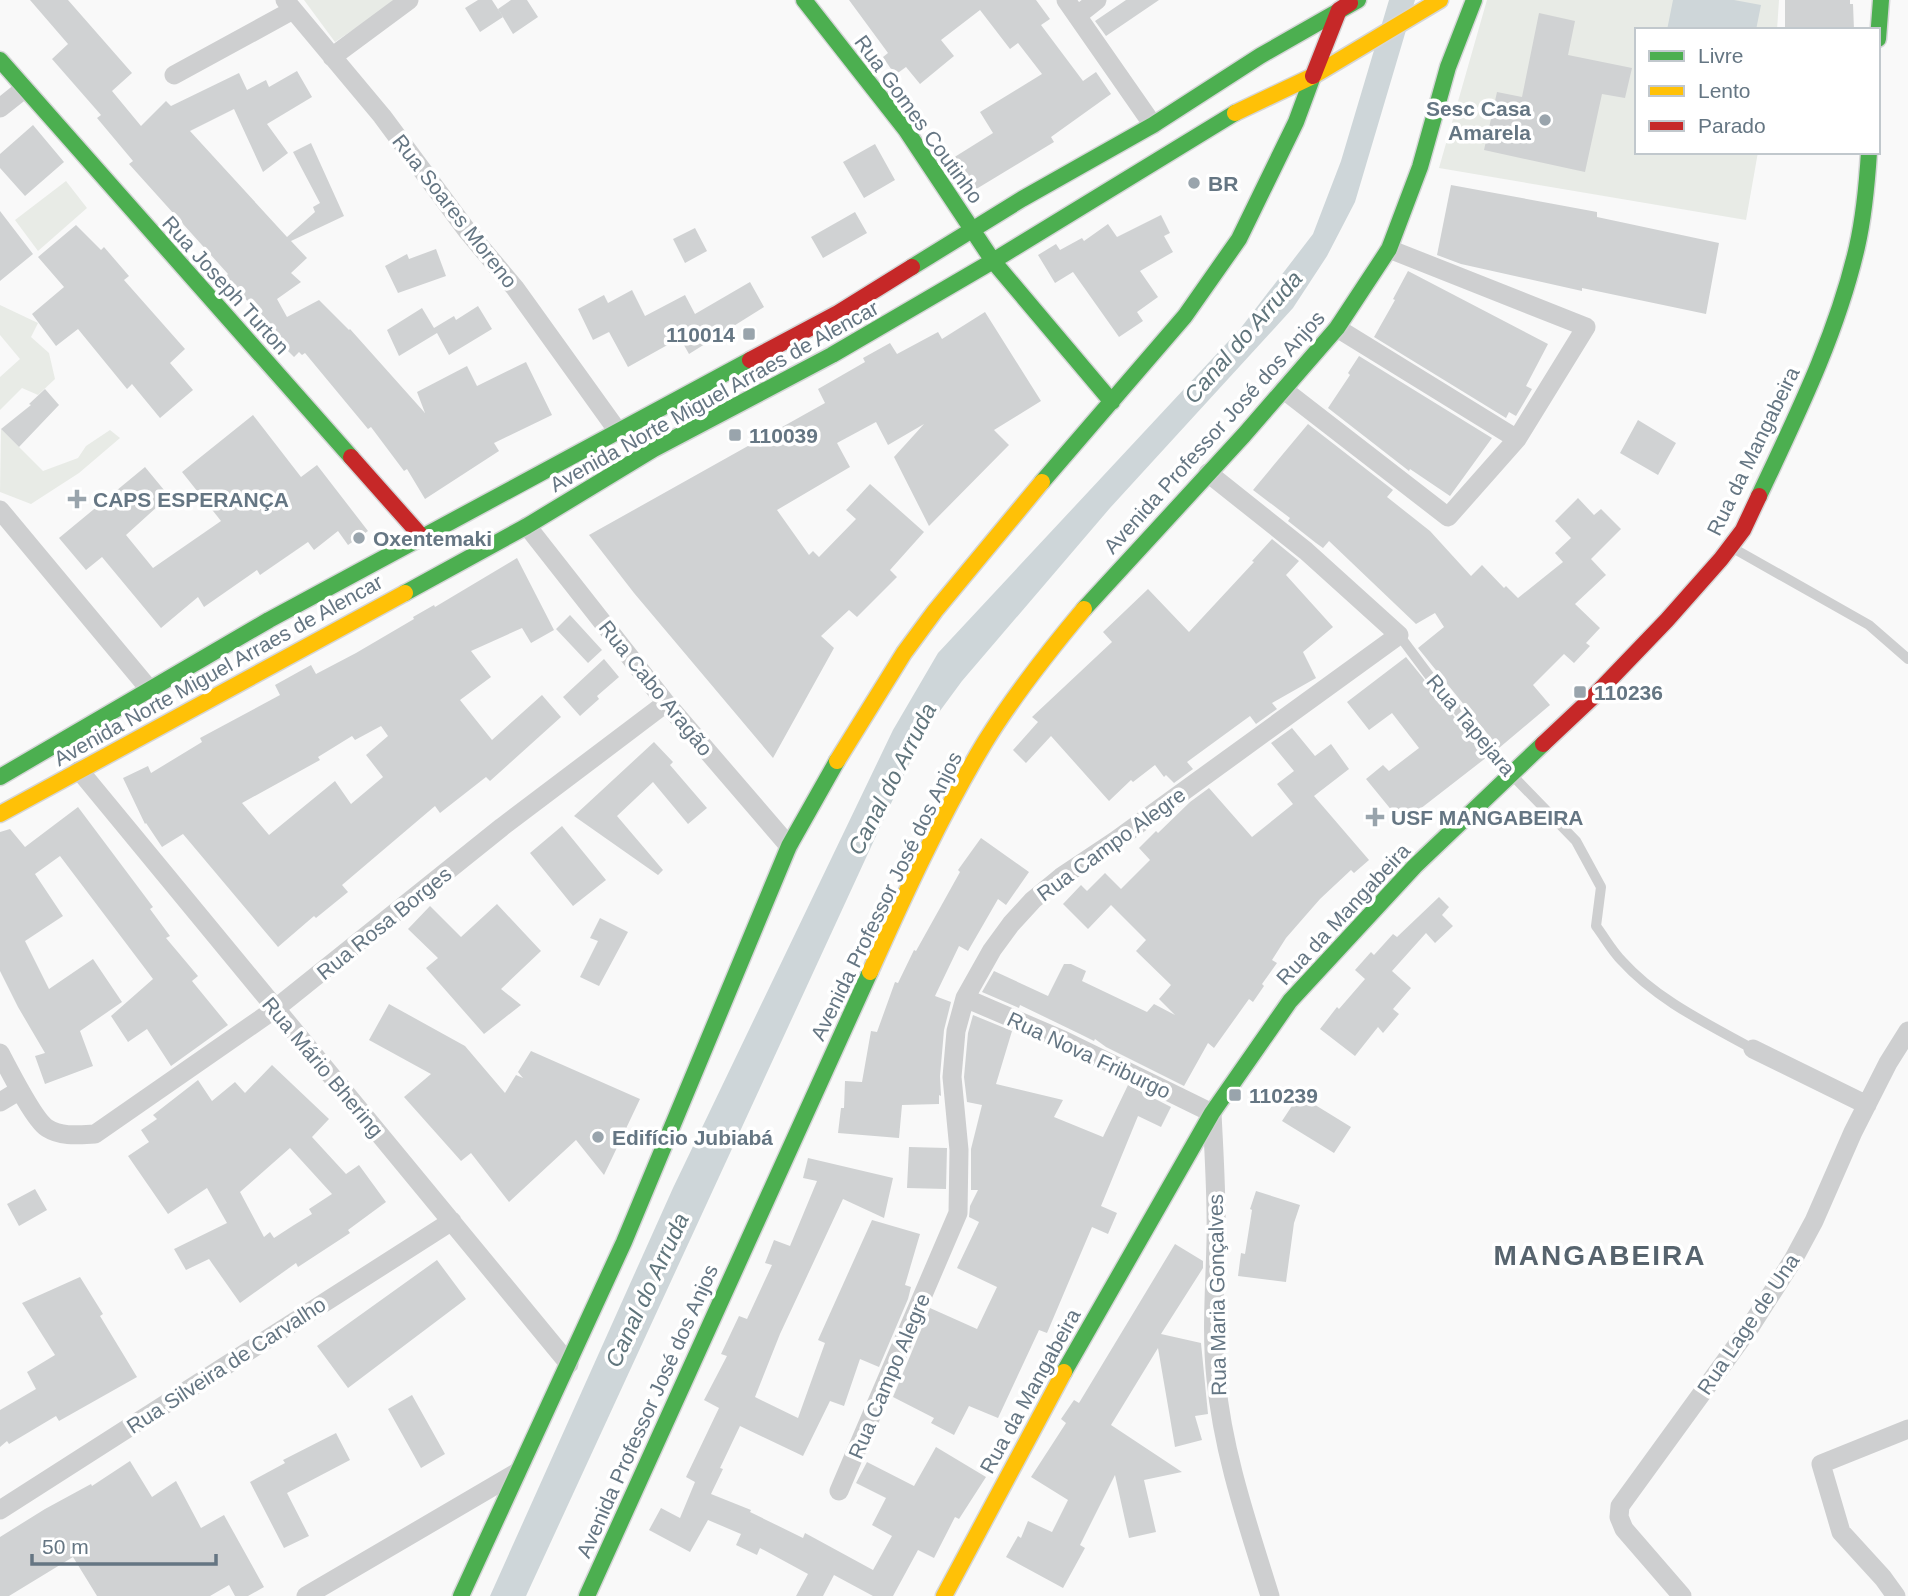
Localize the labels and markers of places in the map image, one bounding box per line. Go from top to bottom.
place label: Sesc Casa Amarela [1426,97,1531,144]
marker: Sesc Casa Amarela [1537,112,1553,128]
place label: BR [1208,172,1238,195]
marker: BR [1186,175,1202,191]
place label: 110014 [666,323,735,346]
marker: 110014 [741,326,757,342]
place label: 110039 [749,424,818,447]
marker: 110039 [727,427,743,443]
place label: CAPS ESPERANÇA [93,488,289,511]
marker: CAPS ESPERANÇA [67,489,87,509]
place label: Oxentemaki [373,527,492,550]
marker: Oxentemaki [351,530,367,546]
place label: 110236 [1594,681,1663,704]
marker: 110236 [1572,684,1588,700]
place label: USF MANGABEIRA [1391,806,1584,829]
marker: USF MANGABEIRA [1365,807,1385,827]
place label: 110239 [1249,1084,1318,1107]
marker: 110239 [1227,1087,1243,1103]
place label: Edifício Jubiabá [612,1126,773,1149]
marker: Edifício Jubiabá [590,1129,606,1145]

